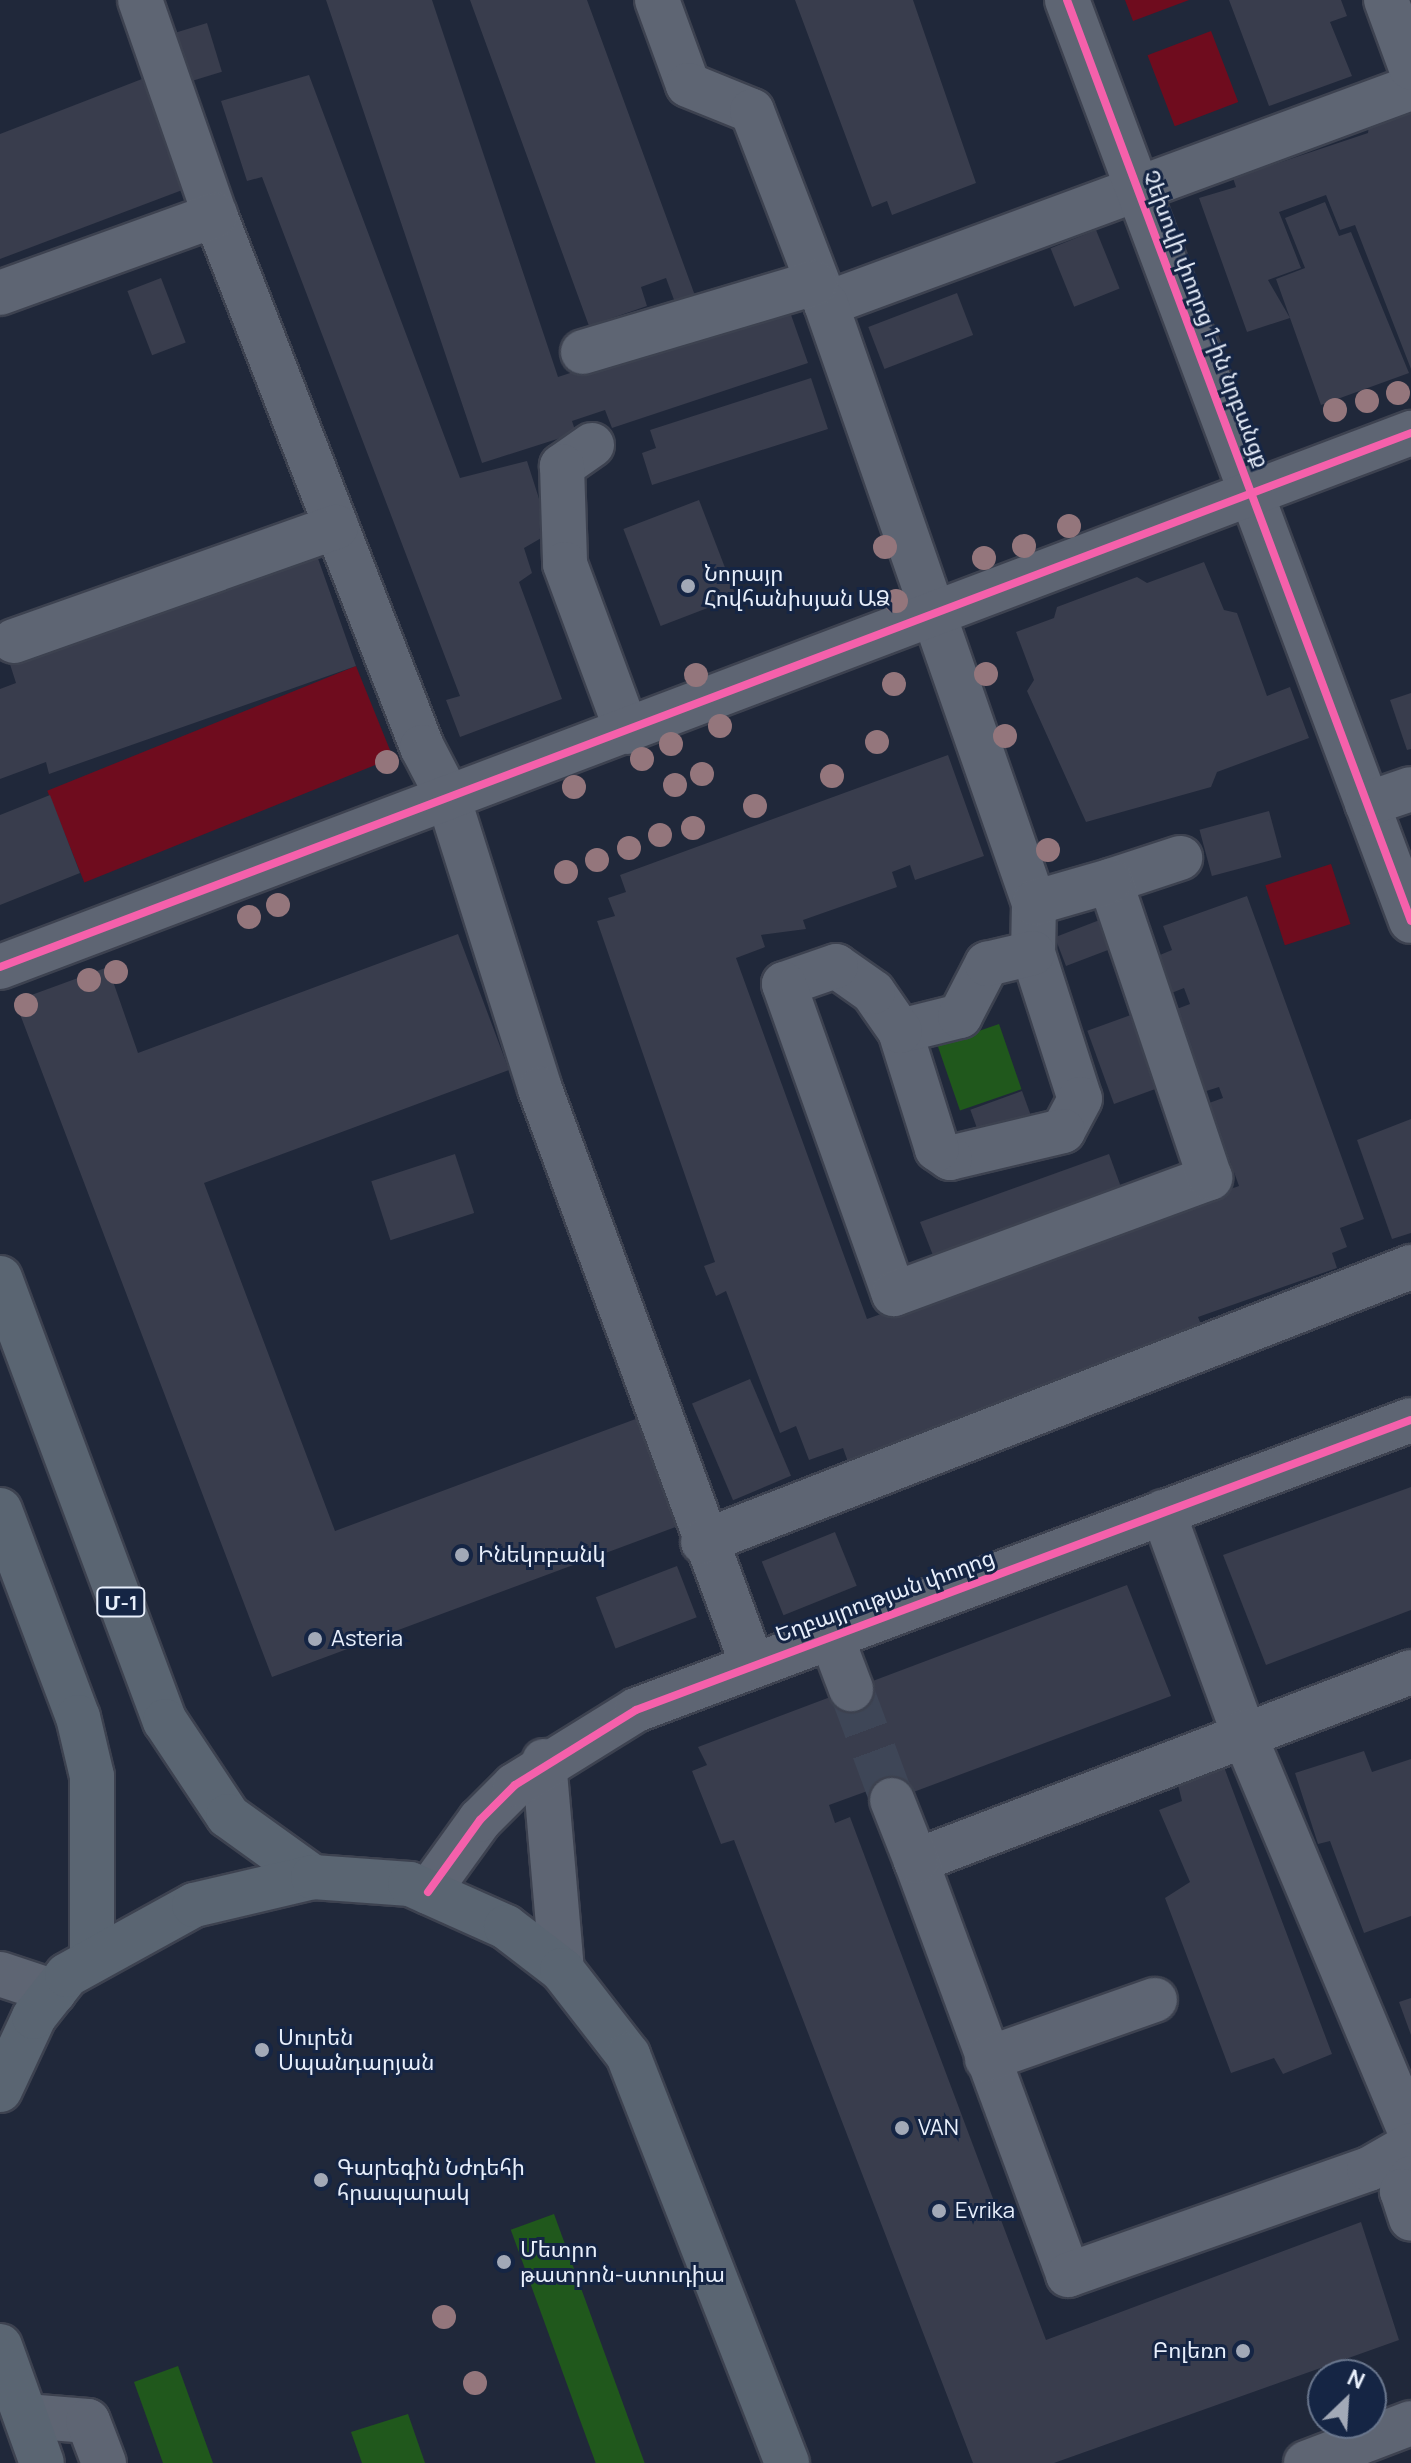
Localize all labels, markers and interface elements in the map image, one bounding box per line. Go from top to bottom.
street label: Չեխովի փողոց 1-ին նրբանցք [1137,167,1275,471]
place label: Նորայր Հովհանիսյան ԱՁ [704,560,890,612]
marker: Նորայր Հովհանիսյան ԱՁ [679,577,697,595]
place label: Ինեկոբանկ [478,1542,606,1568]
street label: Եղբայրության փողոց [772,1544,998,1648]
marker: Ինեկոբանկ [453,1546,471,1564]
road number: Մ-1 [95,1586,147,1618]
place label: Asteria [331,1626,403,1652]
marker: Asteria [306,1630,324,1648]
place label: Սուրեն Սպանդարյան [278,2024,434,2076]
marker: Սուրեն Սպանդարյան [253,2041,271,2059]
place label: VAN [918,2115,959,2141]
marker: VAN [893,2119,911,2137]
place label: Գարեգին Նժդեհի հրապարակ [337,2154,525,2206]
marker: Գարեգին Նժդեհի հրապարակ [312,2171,330,2189]
place label: Evrika [955,2198,1015,2224]
marker: Evrika [930,2202,948,2220]
place label: Մետրո թատրոն-ստուդիա [520,2236,725,2288]
marker: Մետրո թատրոն-ստուդիա [495,2253,513,2271]
place label: Բոլեռո [1153,2338,1227,2364]
marker: Բոլեռո [1234,2342,1252,2360]
north arrow [1307,2359,1387,2439]
text: N [1343,2362,1370,2396]

